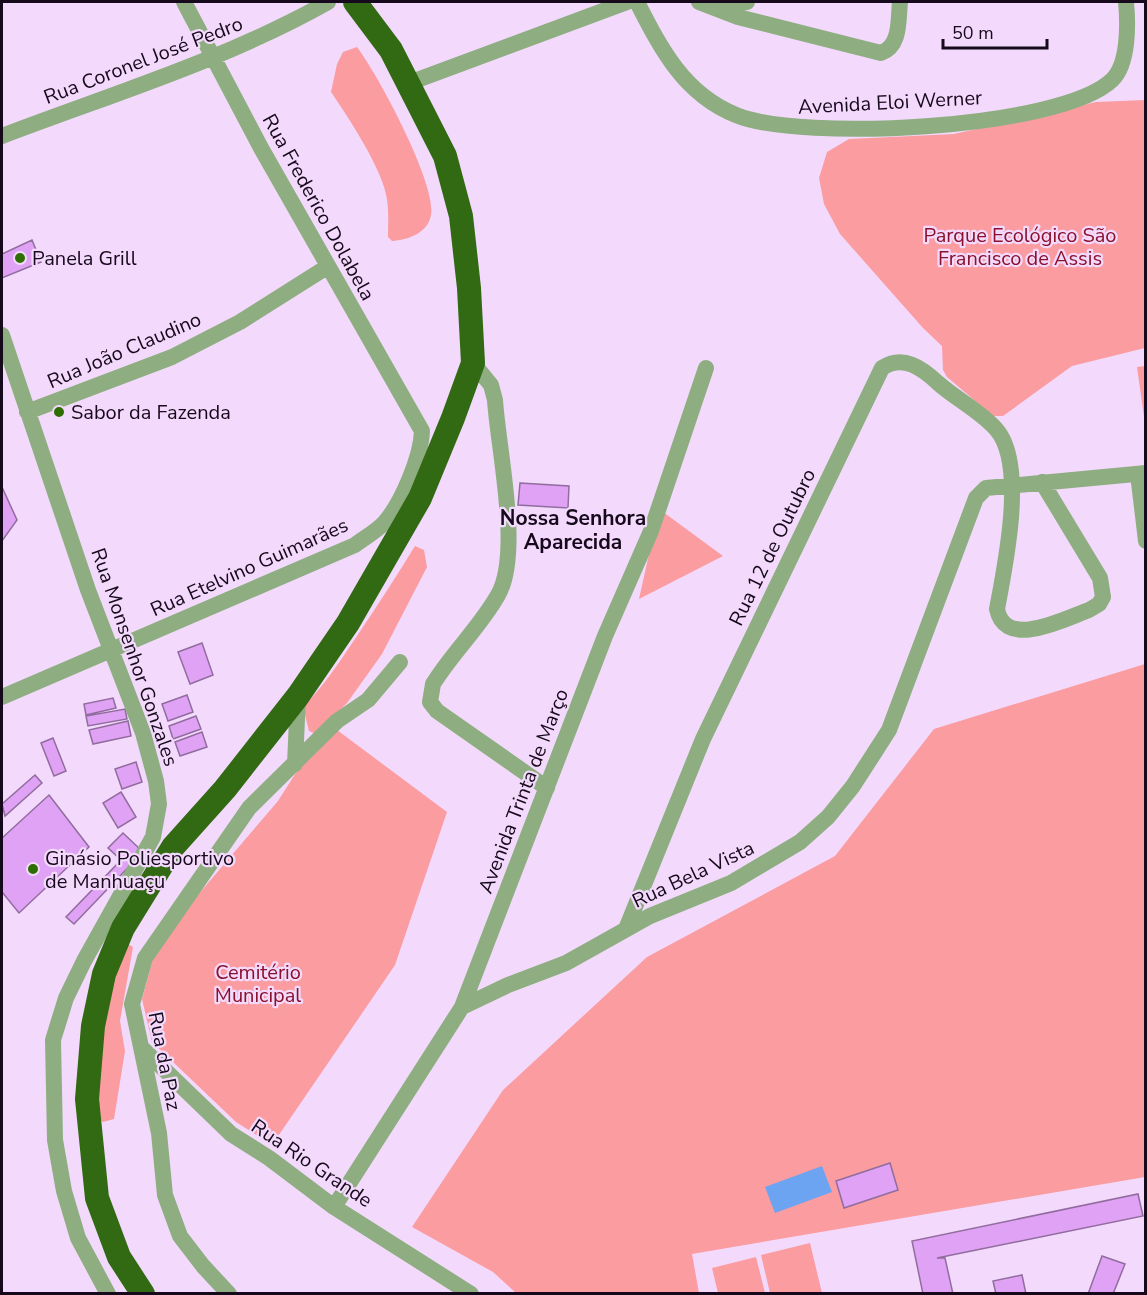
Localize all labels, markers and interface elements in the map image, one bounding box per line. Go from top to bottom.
street label: Rua Coronel José Pedro [40,10,247,111]
scale bar [943,12,1046,50]
text: 50 m [952,21,994,45]
street label: Avenida Eloi Werner [797,84,983,121]
street label: Rua Frederico Dolabela [256,109,381,305]
park label: Parque Ecológico São Francisco de Assis [924,222,1116,272]
place label: Panela Grill [32,245,137,272]
marker: Panela Grill [13,251,27,265]
street label: Rua João Claudino [43,306,205,395]
place label: Sabor da Fazenda [71,399,231,426]
marker: Sabor da Fazenda [52,405,66,419]
street label: Rua 12 de Outubro [723,464,822,630]
district label: Nossa Senhora Aparecida [500,504,646,556]
street label: Rua Etelvino Guimarães [146,512,352,623]
street label: Rua Monsenhor Gonzales [84,544,185,770]
street label: Avenida Trinta de Março [472,685,575,897]
street label: Rua Bela Vista [628,834,759,915]
place label: Ginásio Poliesportivo de Manhuaçu [45,845,234,895]
marker: Ginásio Poliesportivo de Manhuaçu [26,862,40,876]
park label: Cemitério Municipal [215,959,301,1009]
street label: Rua da Paz [142,1010,187,1113]
street label: Rua Rio Grande [246,1113,377,1214]

